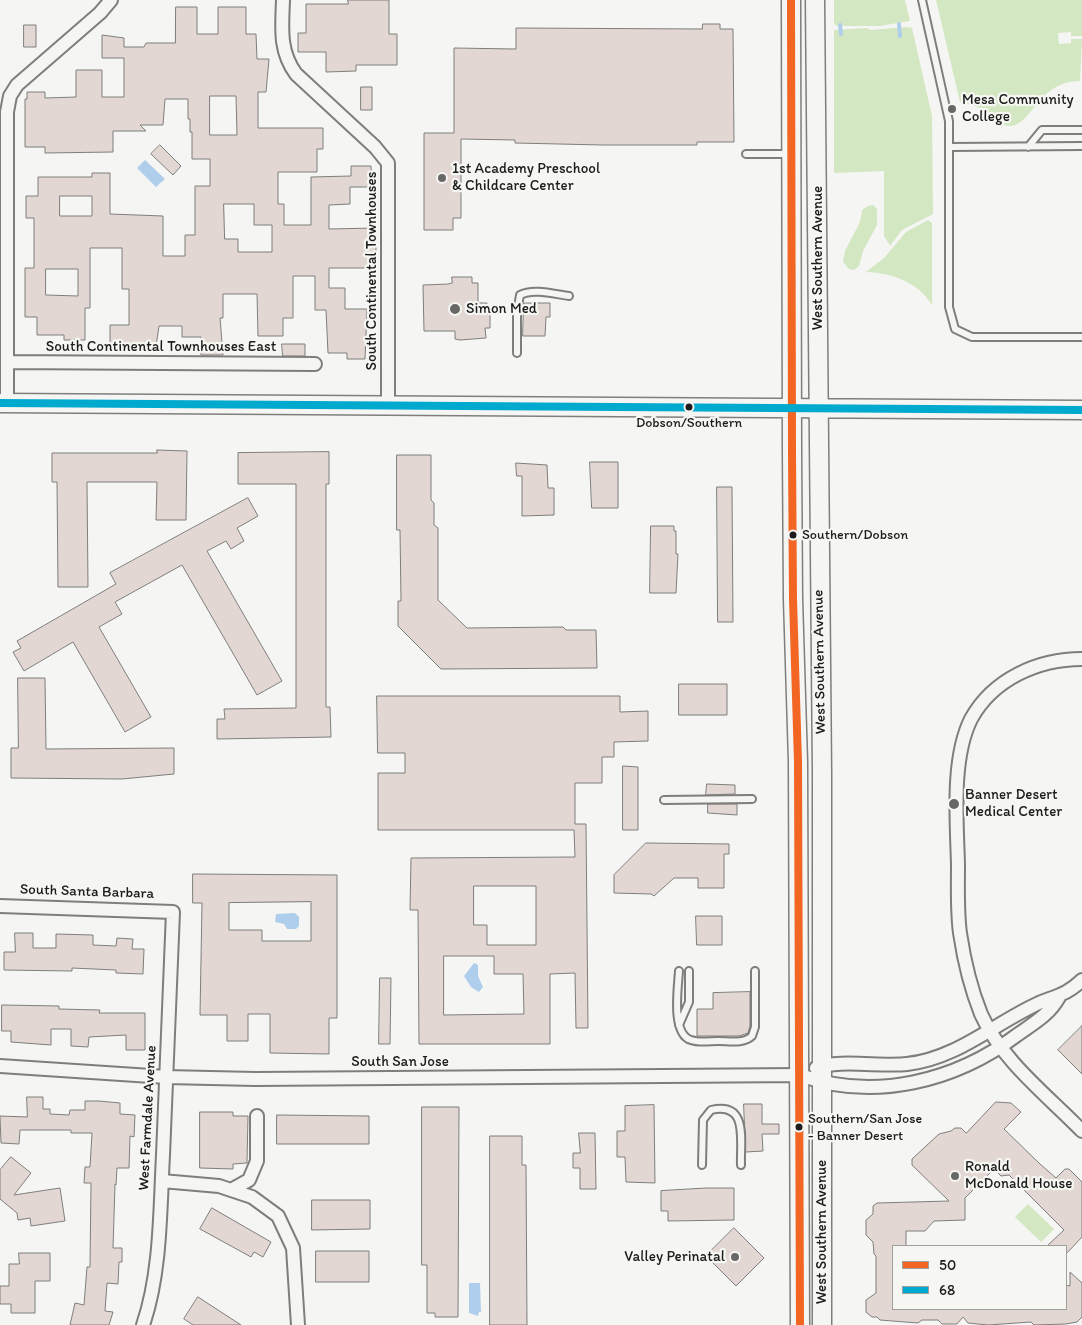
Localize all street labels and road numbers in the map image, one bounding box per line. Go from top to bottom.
street label: South Continental Townhouses [363,172,381,370]
street label: West Southern Avenue [809,186,827,330]
street label: South Continental Townhouses East [46,338,276,356]
street label: West Southern Avenue [810,590,830,734]
street label: South Santa Barbara [20,881,154,903]
street label: West Farmdale Avenue [135,1045,161,1191]
street label: South San Jose [351,1053,449,1071]
street label: West Southern Avenue [813,1160,831,1304]

